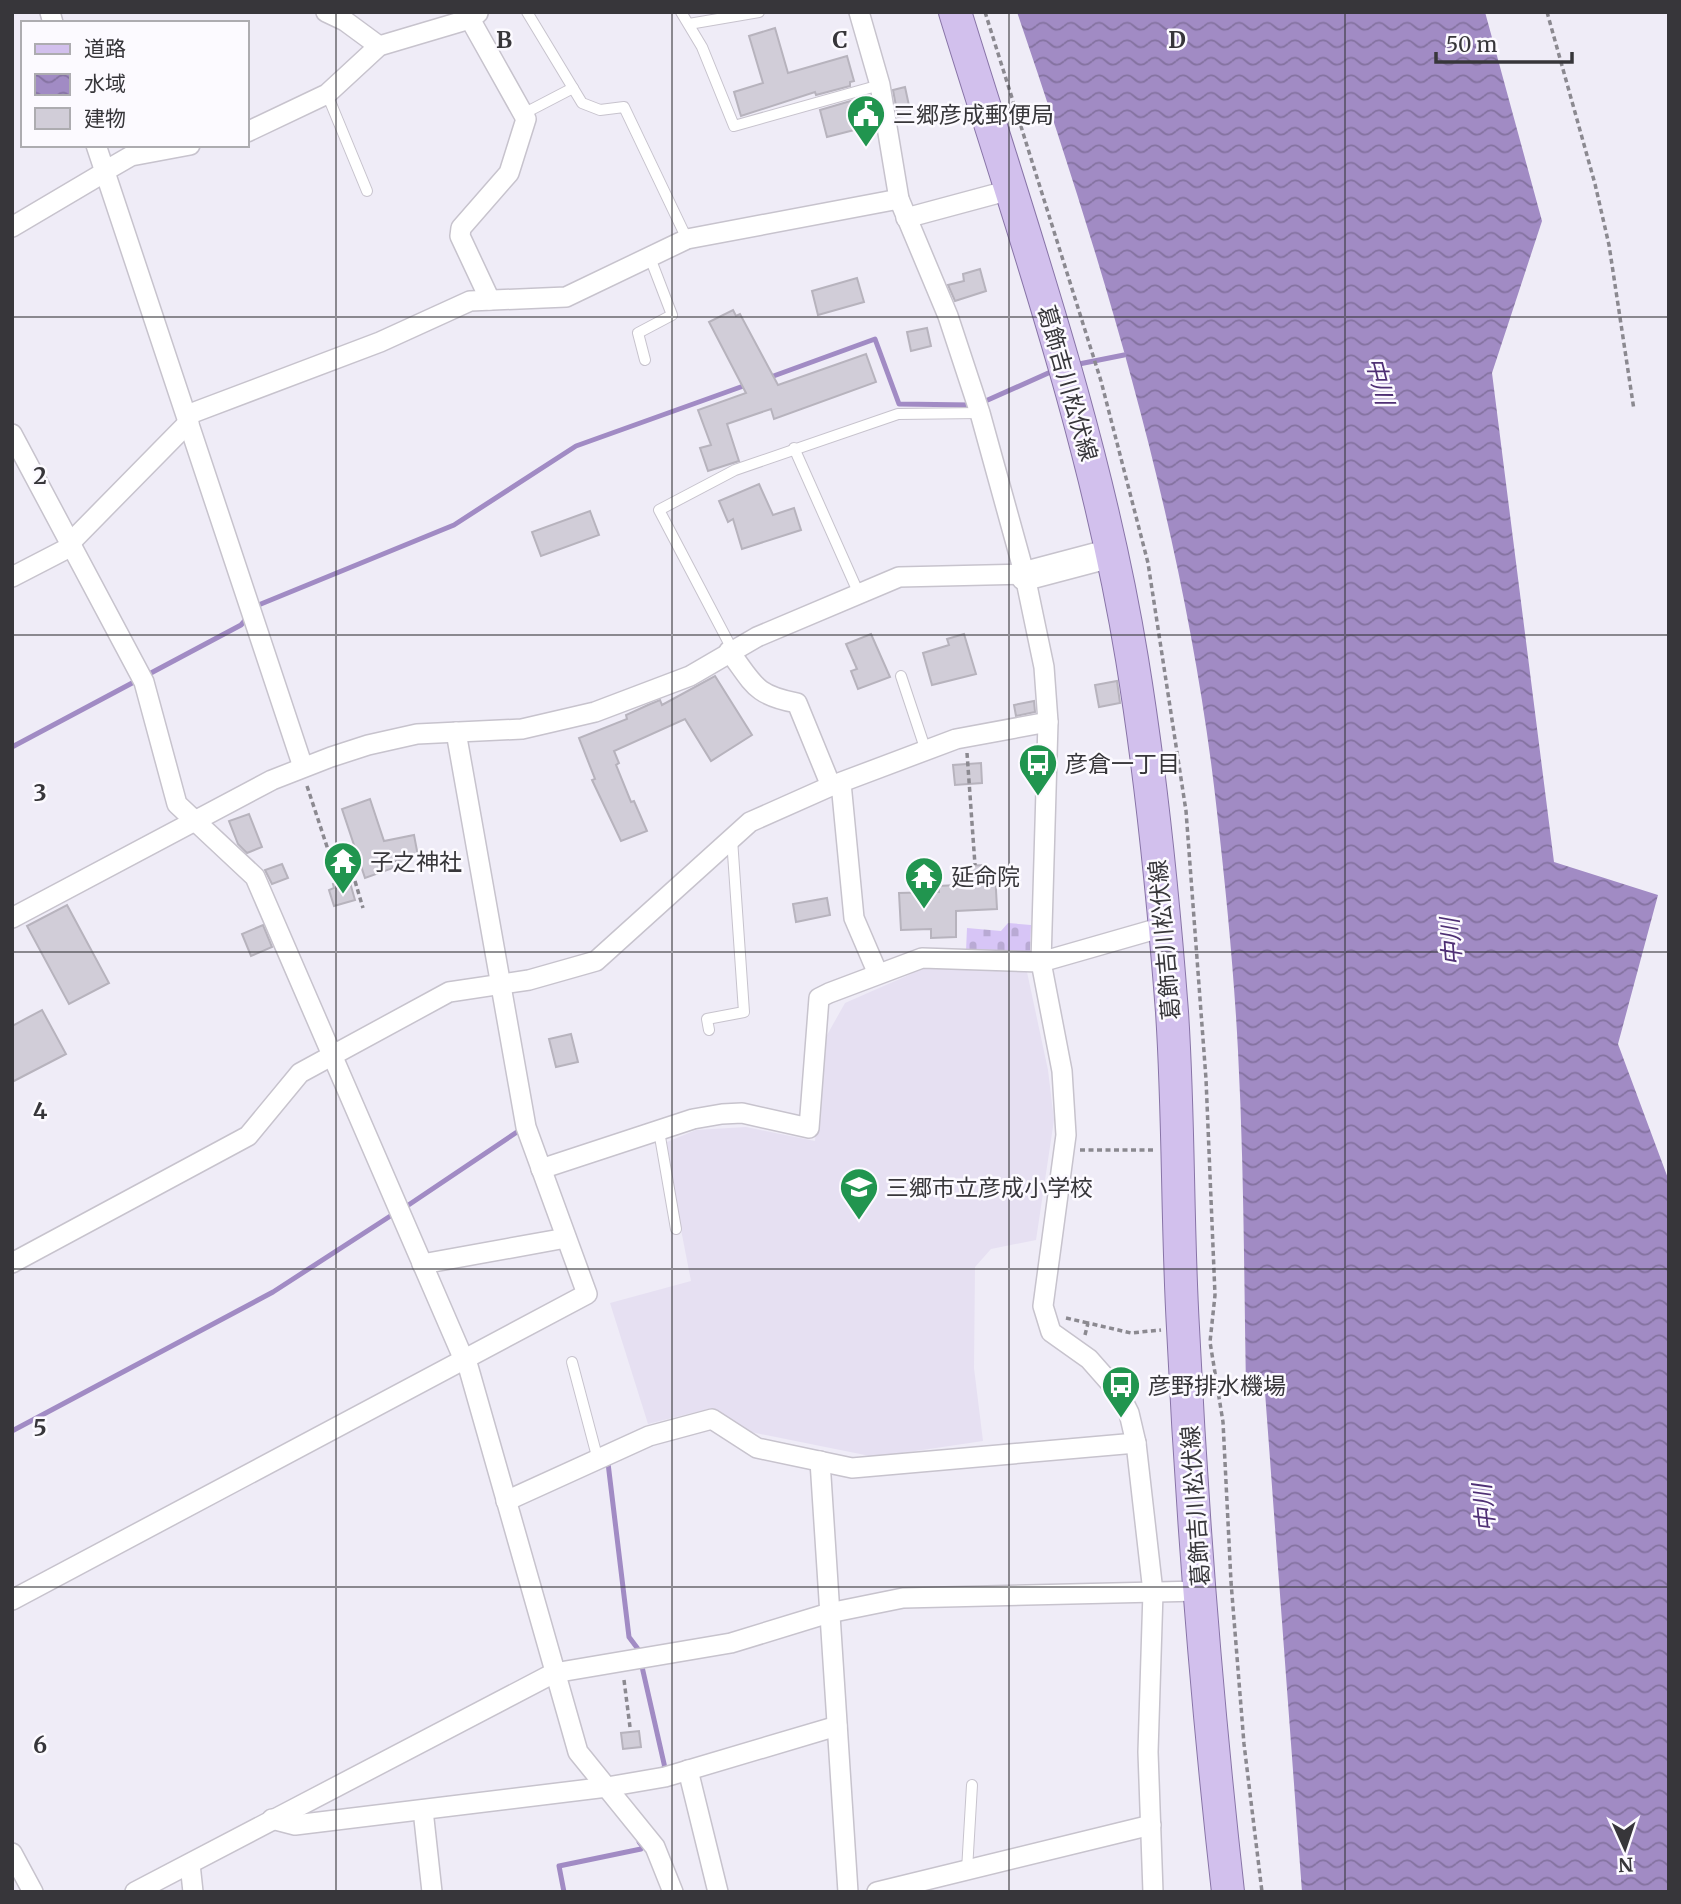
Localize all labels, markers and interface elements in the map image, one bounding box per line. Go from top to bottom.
legend [21,21,248,147]
scale bar [1436,21,1572,65]
text: B [496,25,512,54]
text: C [832,25,848,54]
text: D [1168,25,1186,54]
text: 50 m [1446,31,1497,58]
text: 道路 [84,35,126,62]
text: 水域 [84,70,126,97]
public building icon: 三郷彦成郵便局 [845,93,887,148]
place label: 三郷彦成郵便局 [893,100,1054,129]
text: 建物 [84,105,126,132]
street label: 葛飾吉川松伏線 [1032,302,1104,464]
water label: 中川 [1359,354,1402,411]
text: 2 [33,461,47,490]
bus stop icon: 彦倉一丁目 [1017,742,1059,797]
place label: 彦倉一丁目 [1065,749,1180,778]
text: 3 [33,778,47,807]
temple icon: 子之神社 [322,840,364,895]
place label: 子之神社 [370,847,462,876]
temple icon: 延命院 [903,855,945,910]
street label: 葛飾吉川松伏線 [1143,859,1185,1021]
place label: 延命院 [951,862,1020,891]
water label: 中川 [1434,914,1468,967]
text: 4 [33,1096,48,1125]
school or university icon: 三郷市立彦成小学校 [838,1166,880,1221]
place label: 三郷市立彦成小学校 [886,1173,1093,1202]
bus stop icon: 彦野排水機場 [1100,1364,1142,1419]
place label: 彦野排水機場 [1148,1371,1286,1400]
text: 5 [33,1413,47,1442]
street label: 葛飾吉川松伏線 [1175,1425,1215,1587]
water label: 中川 [1466,1480,1502,1533]
text: 6 [33,1730,47,1759]
north arrow [1590,1813,1660,1883]
text: N [1618,1853,1634,1877]

